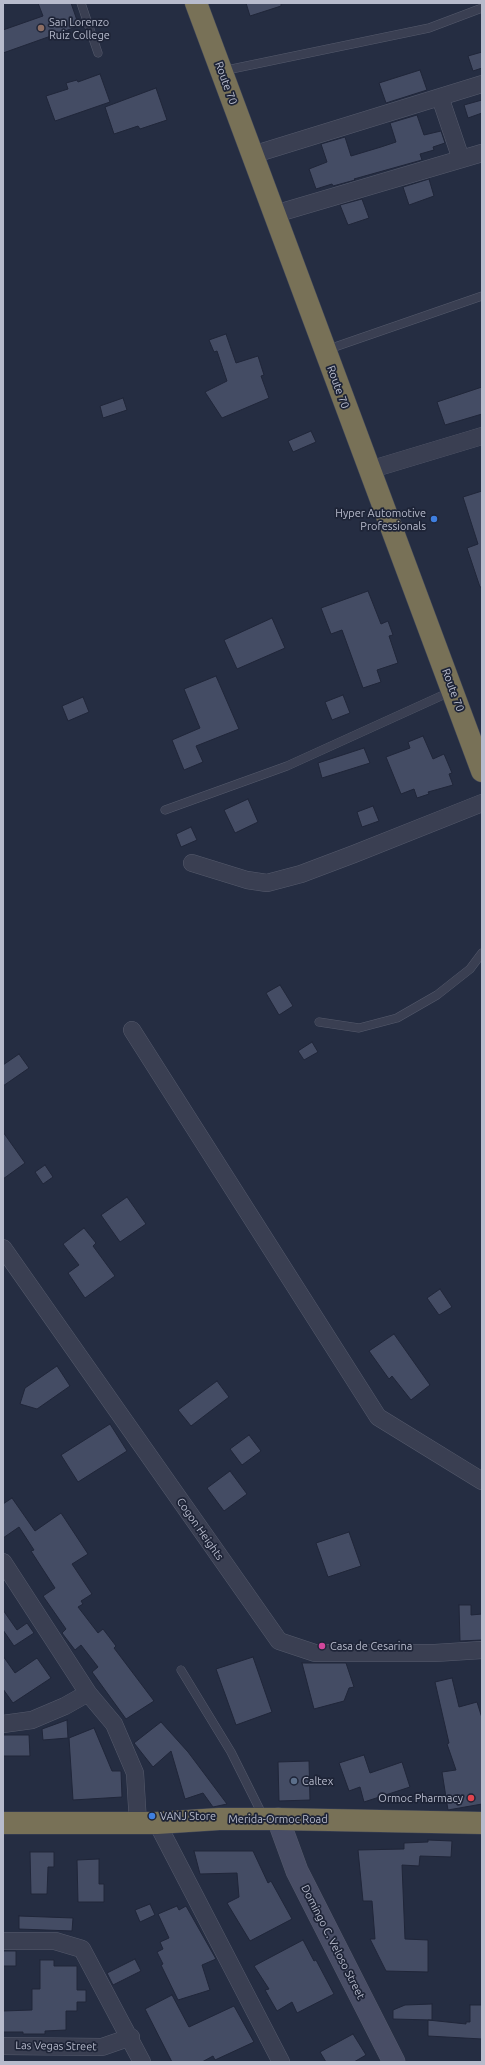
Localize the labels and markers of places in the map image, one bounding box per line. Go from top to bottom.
place label: San Lorenzo Ruiz College [49,15,110,41]
marker: San Lorenzo Ruiz College [36,23,46,33]
place label: Hyper Automotive Professionals [335,506,426,532]
marker: Hyper Automotive Professionals [429,514,439,524]
place label: Casa de Cesarina [330,1639,412,1653]
marker: Casa de Cesarina [317,1641,327,1651]
place label: Caltex [302,1774,333,1788]
marker: Caltex [289,1776,299,1786]
place label: Ormoc Pharmacy [378,1791,463,1805]
marker: Ormoc Pharmacy [466,1793,476,1803]
place label: VANJ Store [160,1809,216,1823]
marker: VANJ Store [147,1811,157,1821]

